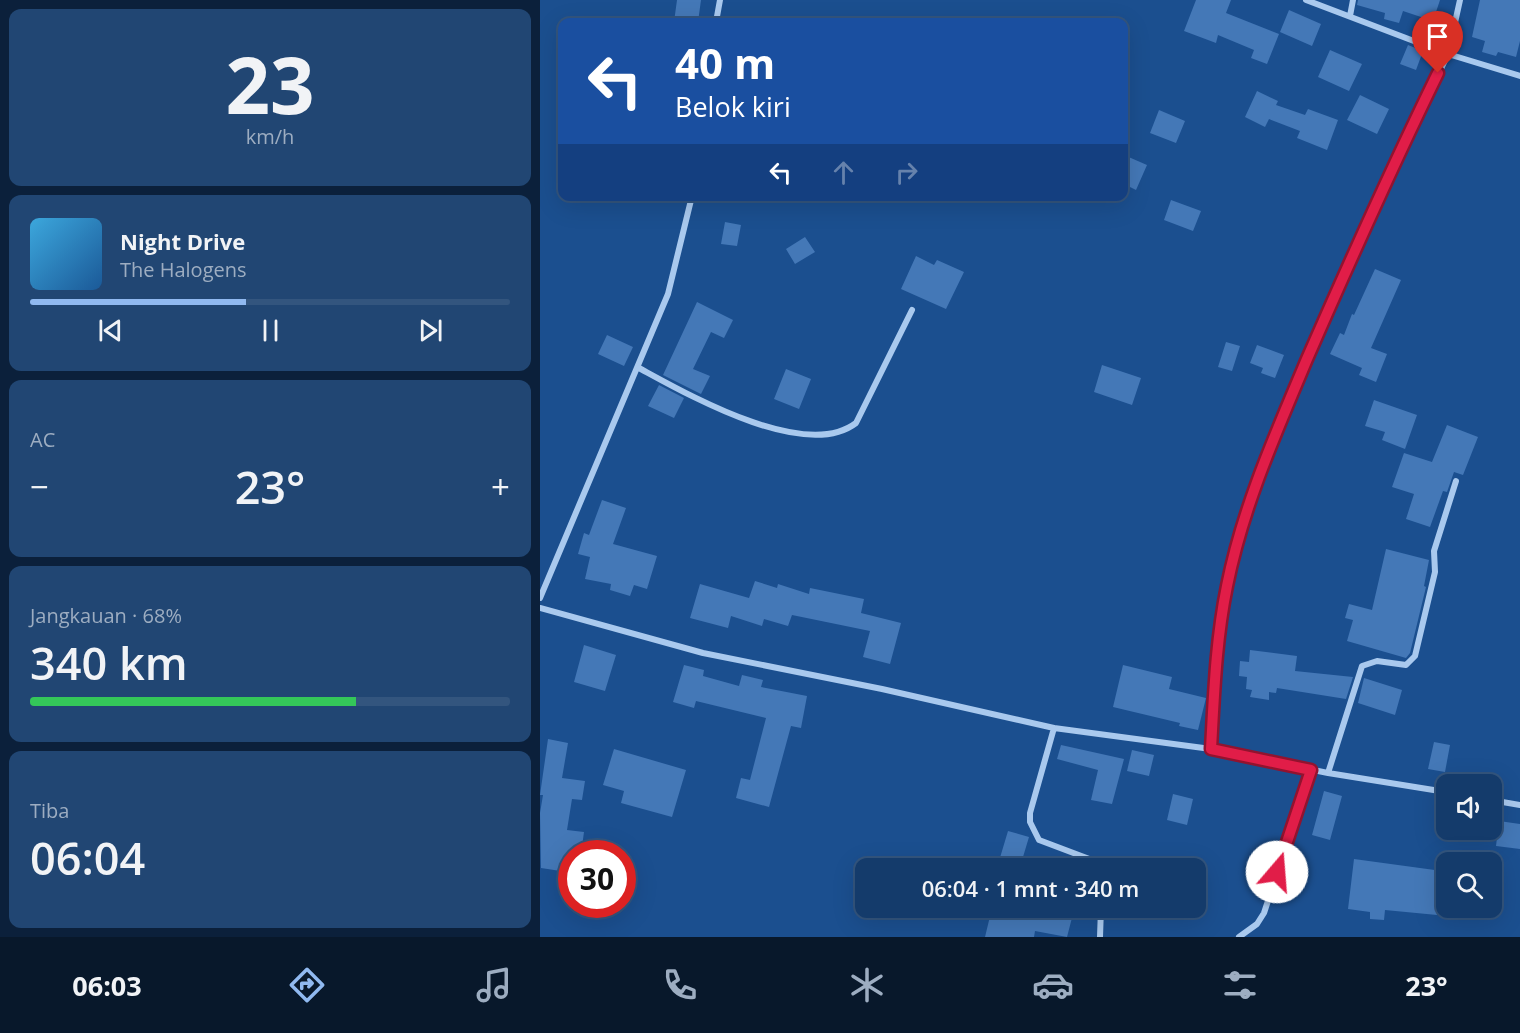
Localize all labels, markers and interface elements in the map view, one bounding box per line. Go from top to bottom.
pin [1412,11,1463,73]
icon: arrive [1421,20,1454,53]
text: 23 [225,31,315,137]
text: 40 m [675,34,775,91]
icon: left [576,42,654,120]
text: Belok kiri [675,88,791,125]
text: km/h [246,123,294,150]
icon: left [764,156,797,189]
icon: ahead [827,156,860,189]
icon: right [890,156,923,189]
text: Night Drive [120,226,245,256]
text: The Halogens [120,256,247,283]
icon: previous [94,314,127,347]
icon: pause [254,314,287,347]
icon: next [414,314,447,347]
text: AC [30,426,55,453]
text: 23° [235,456,305,517]
text: − [30,464,49,509]
text: + [491,464,510,509]
text: Jangkauan · 68% [30,602,182,629]
text: 340 km [30,632,188,693]
map controls [1436,774,1502,918]
button: sound [1436,774,1502,840]
text: Tiba [30,797,69,824]
text: 06:04 [30,827,145,888]
speed limit sign: 30 [558,840,636,918]
position arrow [1245,840,1309,904]
button: search [1436,852,1502,918]
text: 06:04 · 1 mnt · 340 m [922,873,1139,903]
icon: directions [286,964,328,1006]
icon: music [473,964,515,1006]
icon: phone [659,964,701,1006]
icon: climate [846,964,888,1006]
icon: car [1032,964,1074,1006]
icon: filters [1219,964,1261,1006]
text: 06:03 [72,967,142,1004]
text: 23° [1405,967,1448,1004]

